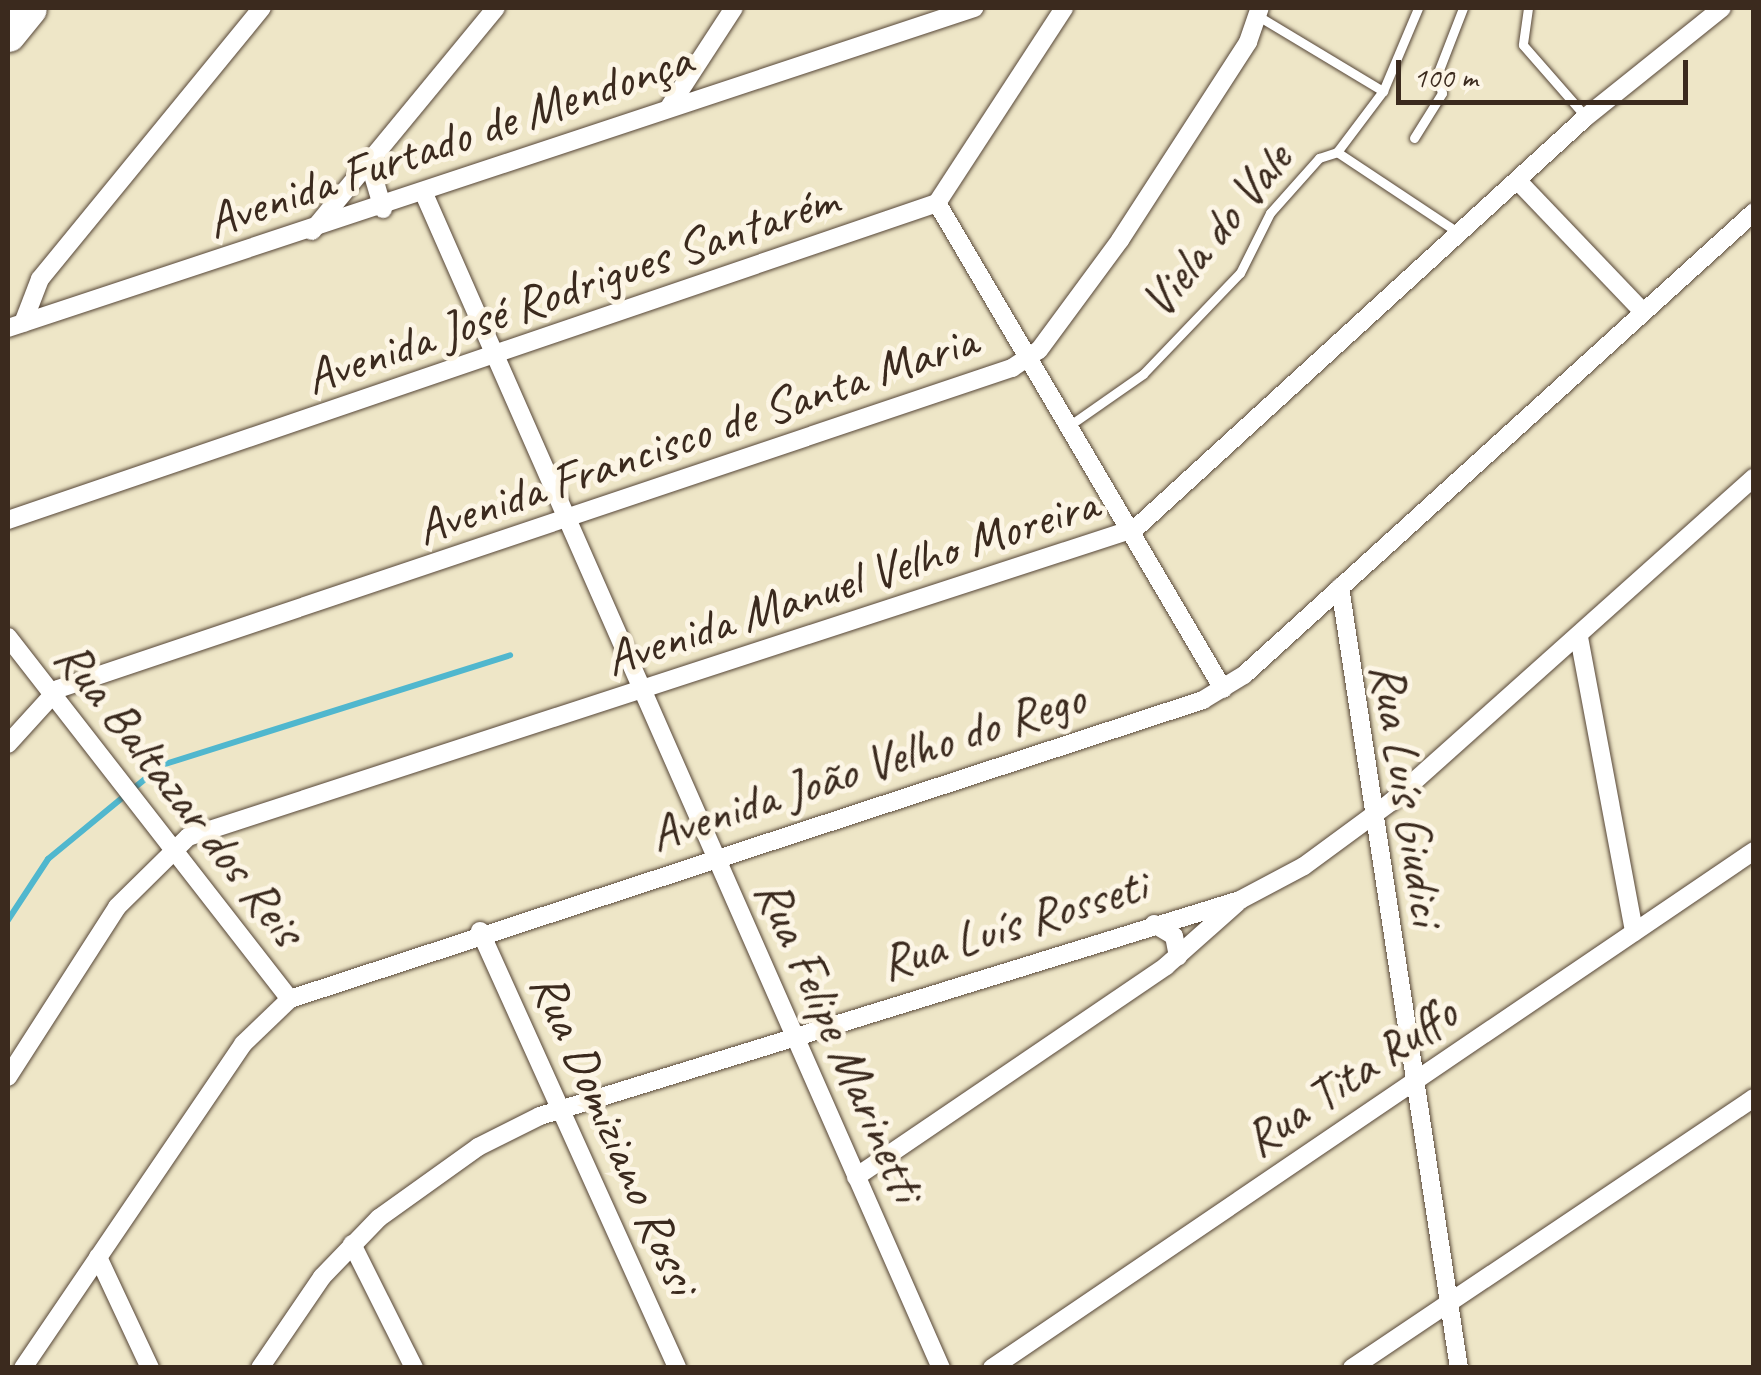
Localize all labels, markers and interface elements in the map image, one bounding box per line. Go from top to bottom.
street label: Avenida Furtado de Mendonça [199,29,699,251]
scale bar [1401,40,1694,102]
text: 100 m [1413,58,1478,96]
street label: Viela do Vale [1127,130,1305,330]
street label: Avenida José Rodrigues Santarém [297,169,845,407]
street label: Avenida Francisco de Santa Maria [408,310,984,558]
street label: Avenida Manuel Velho Moreira [597,473,1105,689]
street label: Rua Baltazar dos Reis [42,628,318,958]
street label: Rua Luís Giudici [1358,660,1458,928]
street label: Avenida João Velho do Rego [642,667,1092,865]
street label: Rua Luís Rosseti [874,855,1152,993]
street label: Rua Felipe Marinetti [742,870,938,1210]
street label: Rua Domiziano Rossi [517,962,713,1304]
street label: Rua Tita Ruffo [1232,983,1468,1169]

